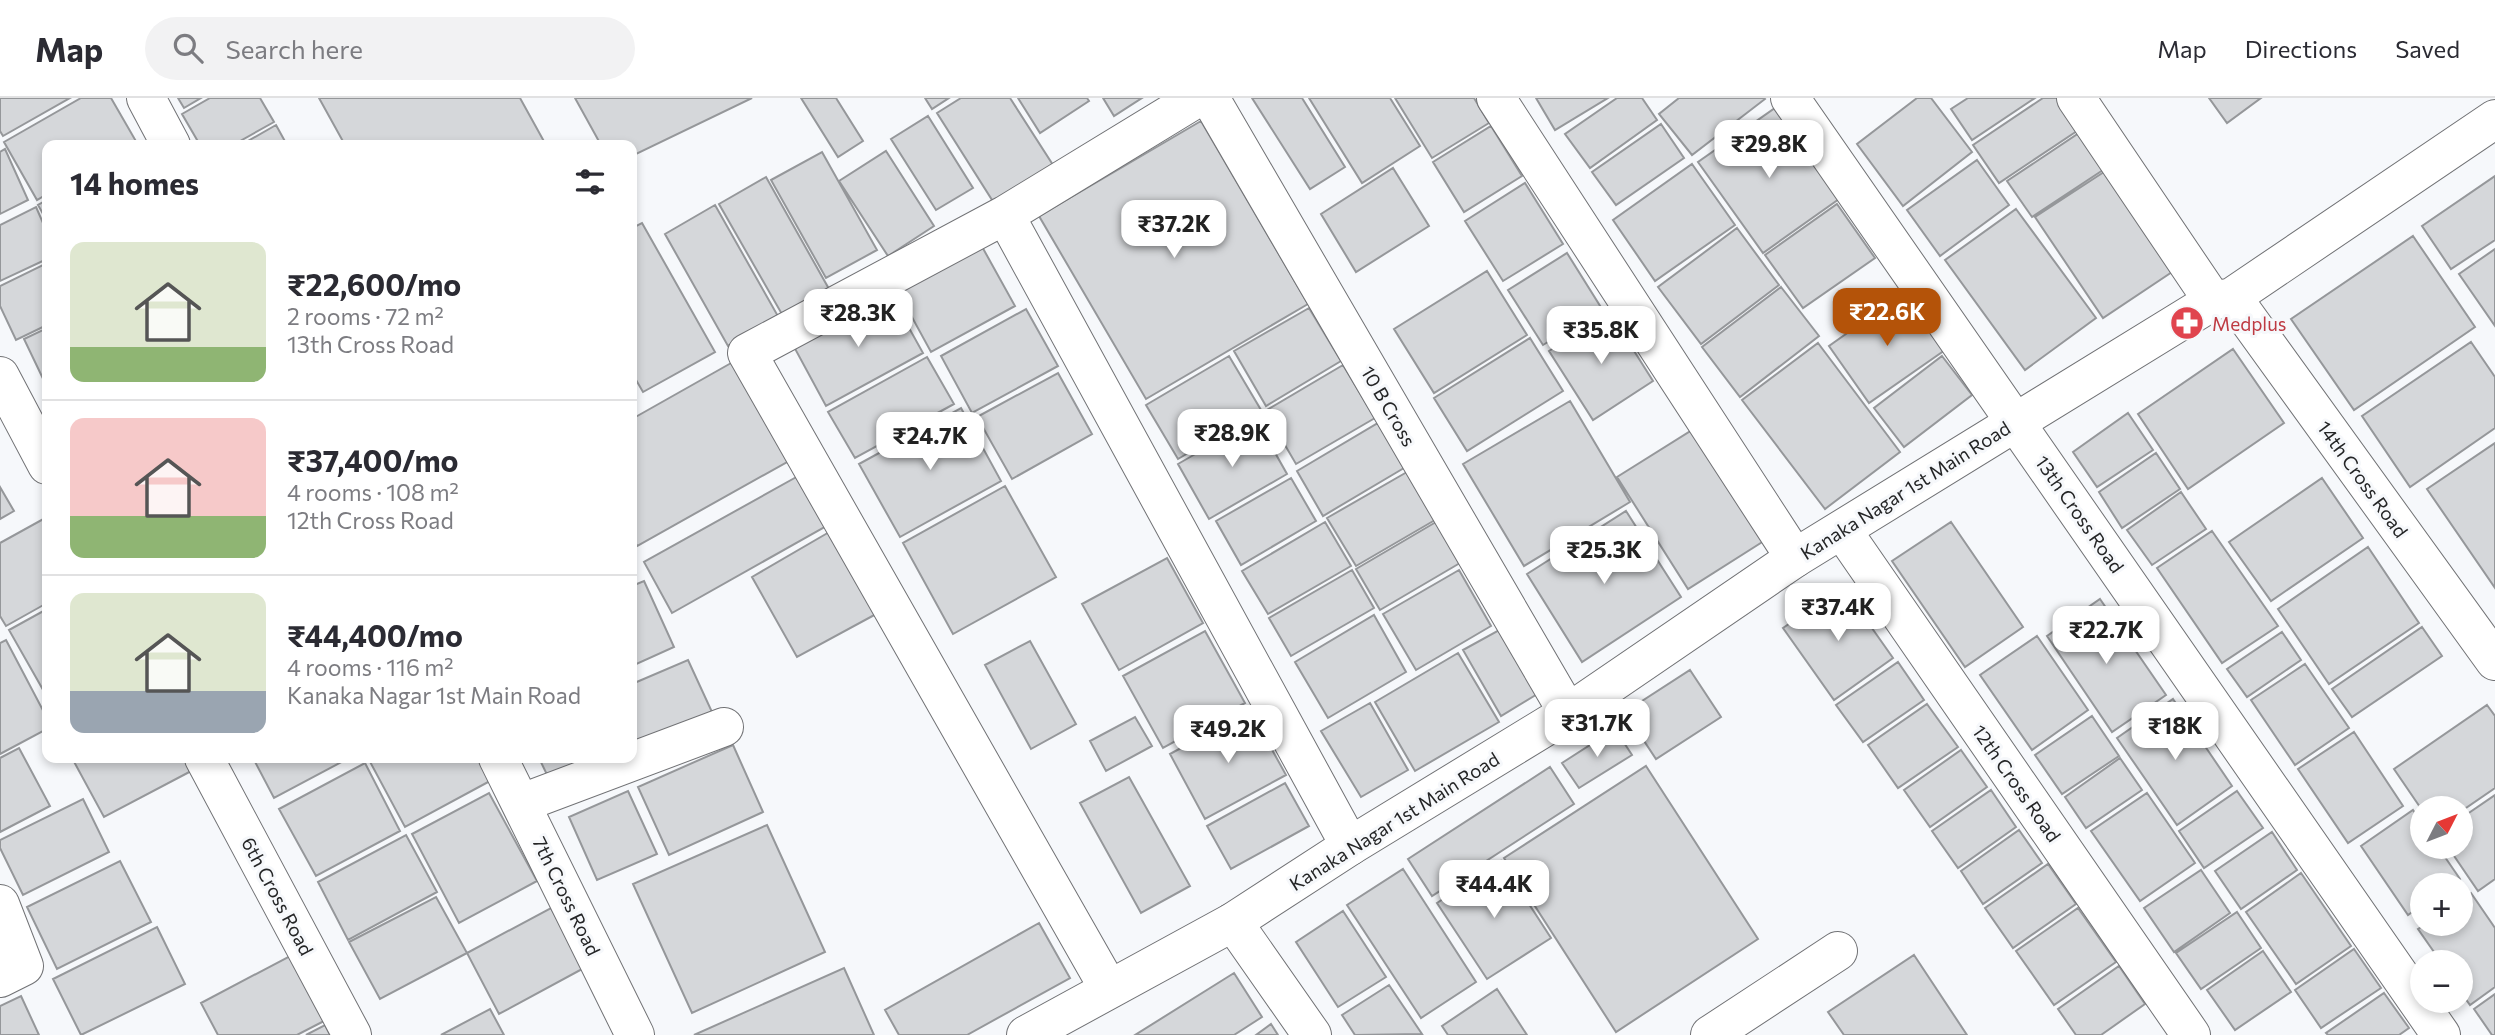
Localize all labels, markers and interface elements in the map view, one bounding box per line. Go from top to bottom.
search box [145,17,635,80]
text: Map [35,28,103,69]
icon: search [169,29,207,67]
text: Search here [225,33,363,64]
text: Map [2157,34,2207,63]
text: Directions [2245,34,2357,63]
text: Saved [2395,34,2460,63]
pin: ₹29.8K [1712,120,1826,180]
text: ₹29.8K [1730,129,1808,157]
icon: filters [571,163,609,201]
text: 14 homes [70,164,199,201]
pin: ₹37.2K [1117,200,1231,260]
text: ₹37.2K [1137,209,1211,237]
text: ₹22,600/mo [287,265,461,302]
icon: home [126,270,210,354]
pin: ₹22.6K [1830,288,1944,348]
pin: ₹28.3K [801,289,915,349]
text: ₹22.6K [1849,297,1925,325]
text: ₹28.3K [820,298,896,326]
text: 2 rooms · 72 m² [287,302,444,330]
pharmacy icon: Medplus [2168,304,2206,342]
pin: ₹35.8K [1544,306,1658,366]
place label: Medplus [2212,312,2286,335]
text: ₹35.8K [1563,315,1639,343]
text: 13th Cross Road [287,330,454,358]
street label: 10 B Cross [1357,362,1421,450]
pin: ₹28.9K [1175,410,1289,469]
pin: ₹24.7K [873,412,987,472]
street label: Kanaka Nagar 1st Main Road [1796,416,2014,564]
street label: 14th Cross Road [2313,416,2413,542]
text: ₹28.9K [1193,418,1271,446]
text: ₹24.7K [892,421,968,449]
text: ₹37,400/mo [287,441,459,478]
icon: home [126,446,210,530]
street label: 13th Cross Road [2031,451,2129,577]
text: 4 rooms · 108 m² [287,478,459,506]
text: 12th Cross Road [287,506,454,534]
pin: ₹25.3K [1547,526,1661,586]
text: ₹25.3K [1566,535,1642,563]
pin: ₹37.4K [1781,584,1895,643]
text: ₹37.4K [1801,592,1875,620]
pin: ₹22.7K [2049,606,2163,666]
text: ₹22.7K [2069,615,2143,643]
text: ₹44,400/mo [287,616,463,653]
icon: home [126,621,210,705]
text: 4 rooms · 116 m² [287,653,454,681]
text: Kanaka Nagar 1st Main Road [287,681,581,709]
pin: ₹31.7K [1540,700,1654,759]
pin: ₹18K [2134,702,2216,762]
pin: ₹49.2K [1171,706,1285,765]
text: ₹31.7K [1561,708,1633,736]
text: ₹18K [2148,711,2202,739]
text: ₹49.2K [1190,714,1266,742]
street label: 12th Cross Road [1968,720,2066,846]
street label: Kanaka Nagar 1st Main Road [1285,747,1503,895]
north arrow [2410,796,2473,859]
map controls [2410,796,2473,1013]
street label: 6th Cross Road [237,833,319,959]
street label: 7th Cross Road [528,833,606,959]
pin: ₹44.4K [1437,860,1551,920]
text: ₹44.4K [1455,869,1533,897]
button: + [2410,873,2473,936]
button: − [2410,950,2473,1013]

